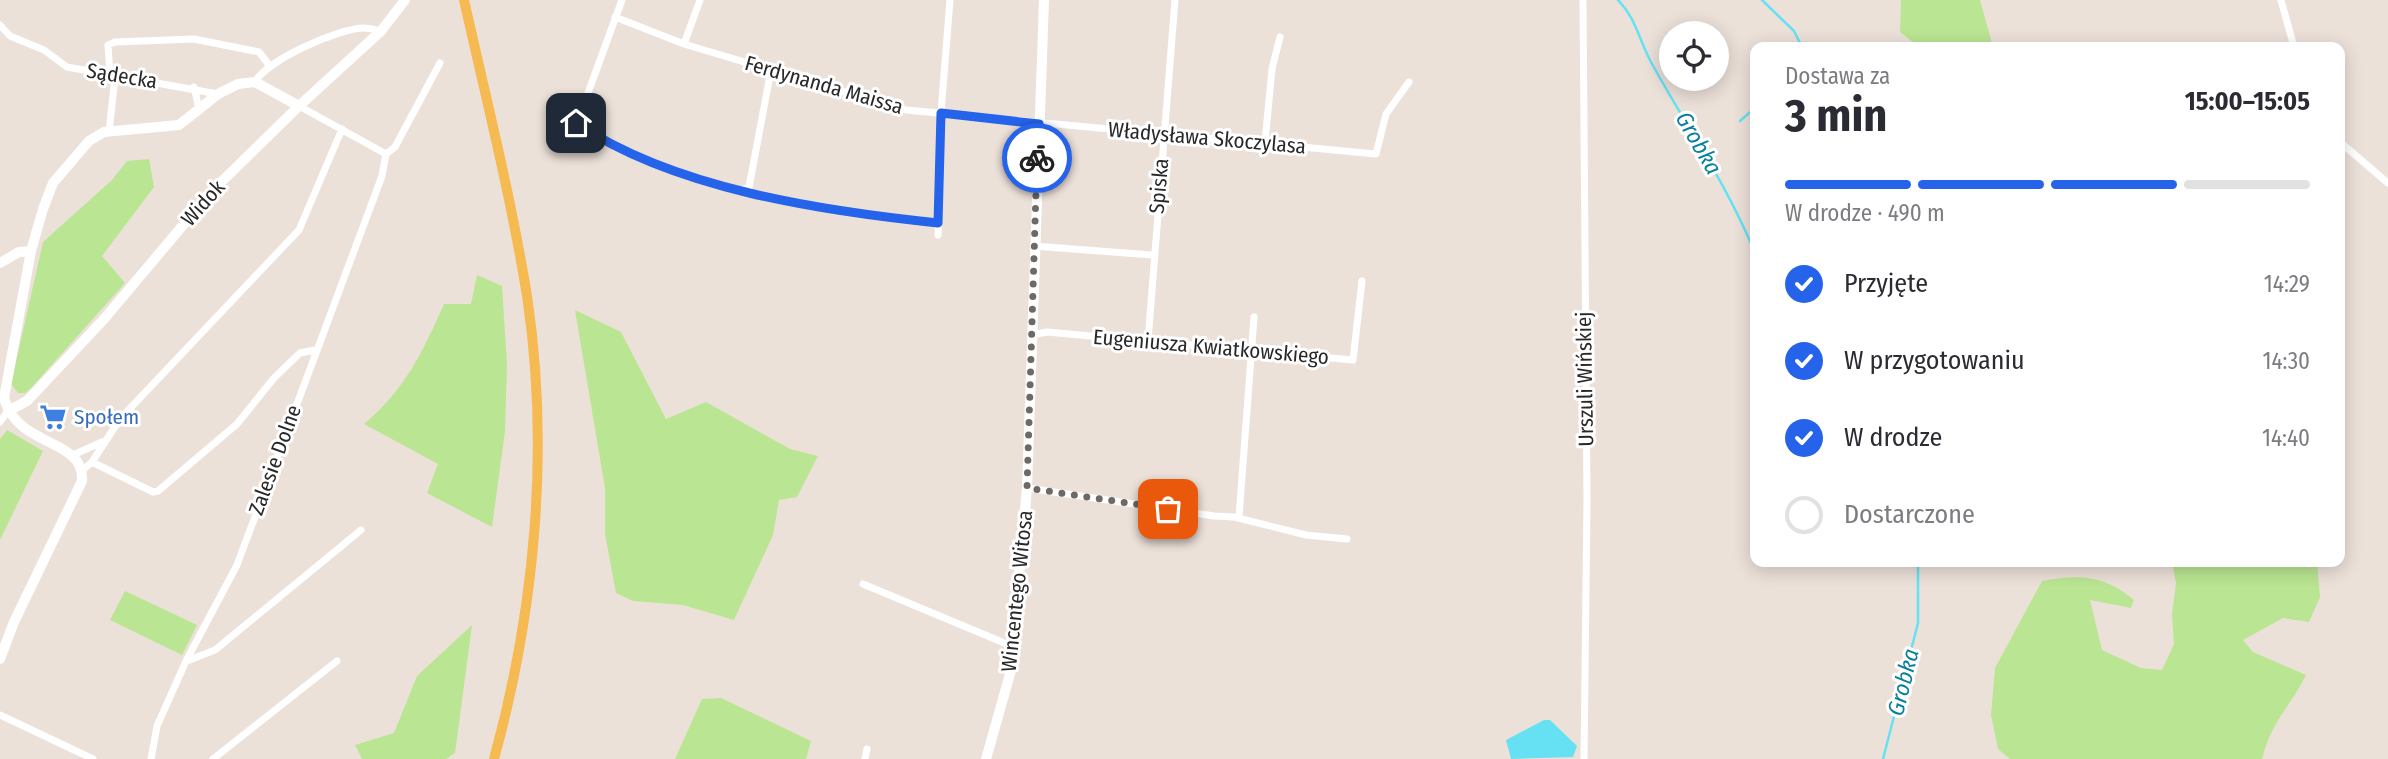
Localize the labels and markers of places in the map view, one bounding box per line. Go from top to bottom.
pin [546,93,606,153]
supermarket icon: Społem [38,402,68,432]
place label: Społem [74,404,139,430]
pin [1138,479,1198,539]

